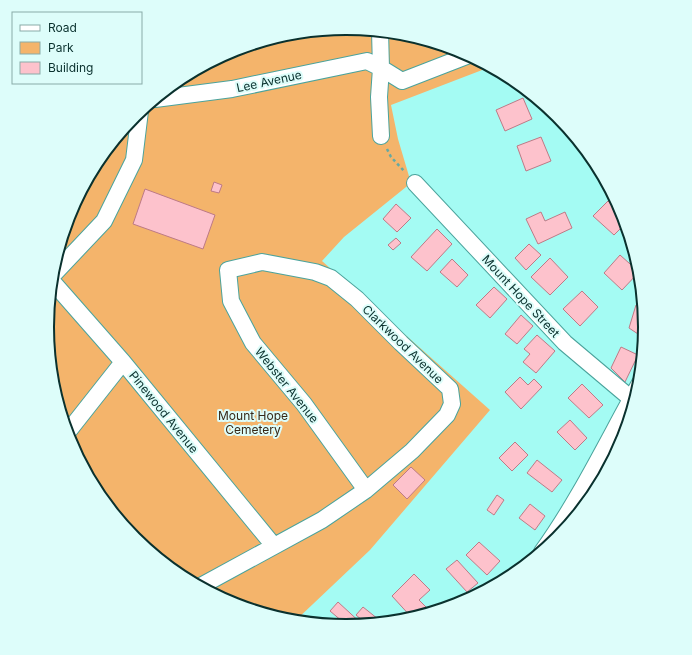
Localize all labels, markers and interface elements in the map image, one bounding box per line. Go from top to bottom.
legend [12,12,142,84]
text: Road [48,20,77,35]
text: Park [48,40,74,55]
text: Building [48,60,93,75]
street label: Lee Avenue [235,67,303,95]
street label: Mount Hope Street [479,252,563,340]
street label: Clarkwood Avenue [359,302,447,386]
street label: Webster Avenue [252,344,322,426]
street label: Pinewood Avenue [126,368,202,456]
park label: Mount Hope Cemetery [218,408,288,437]

